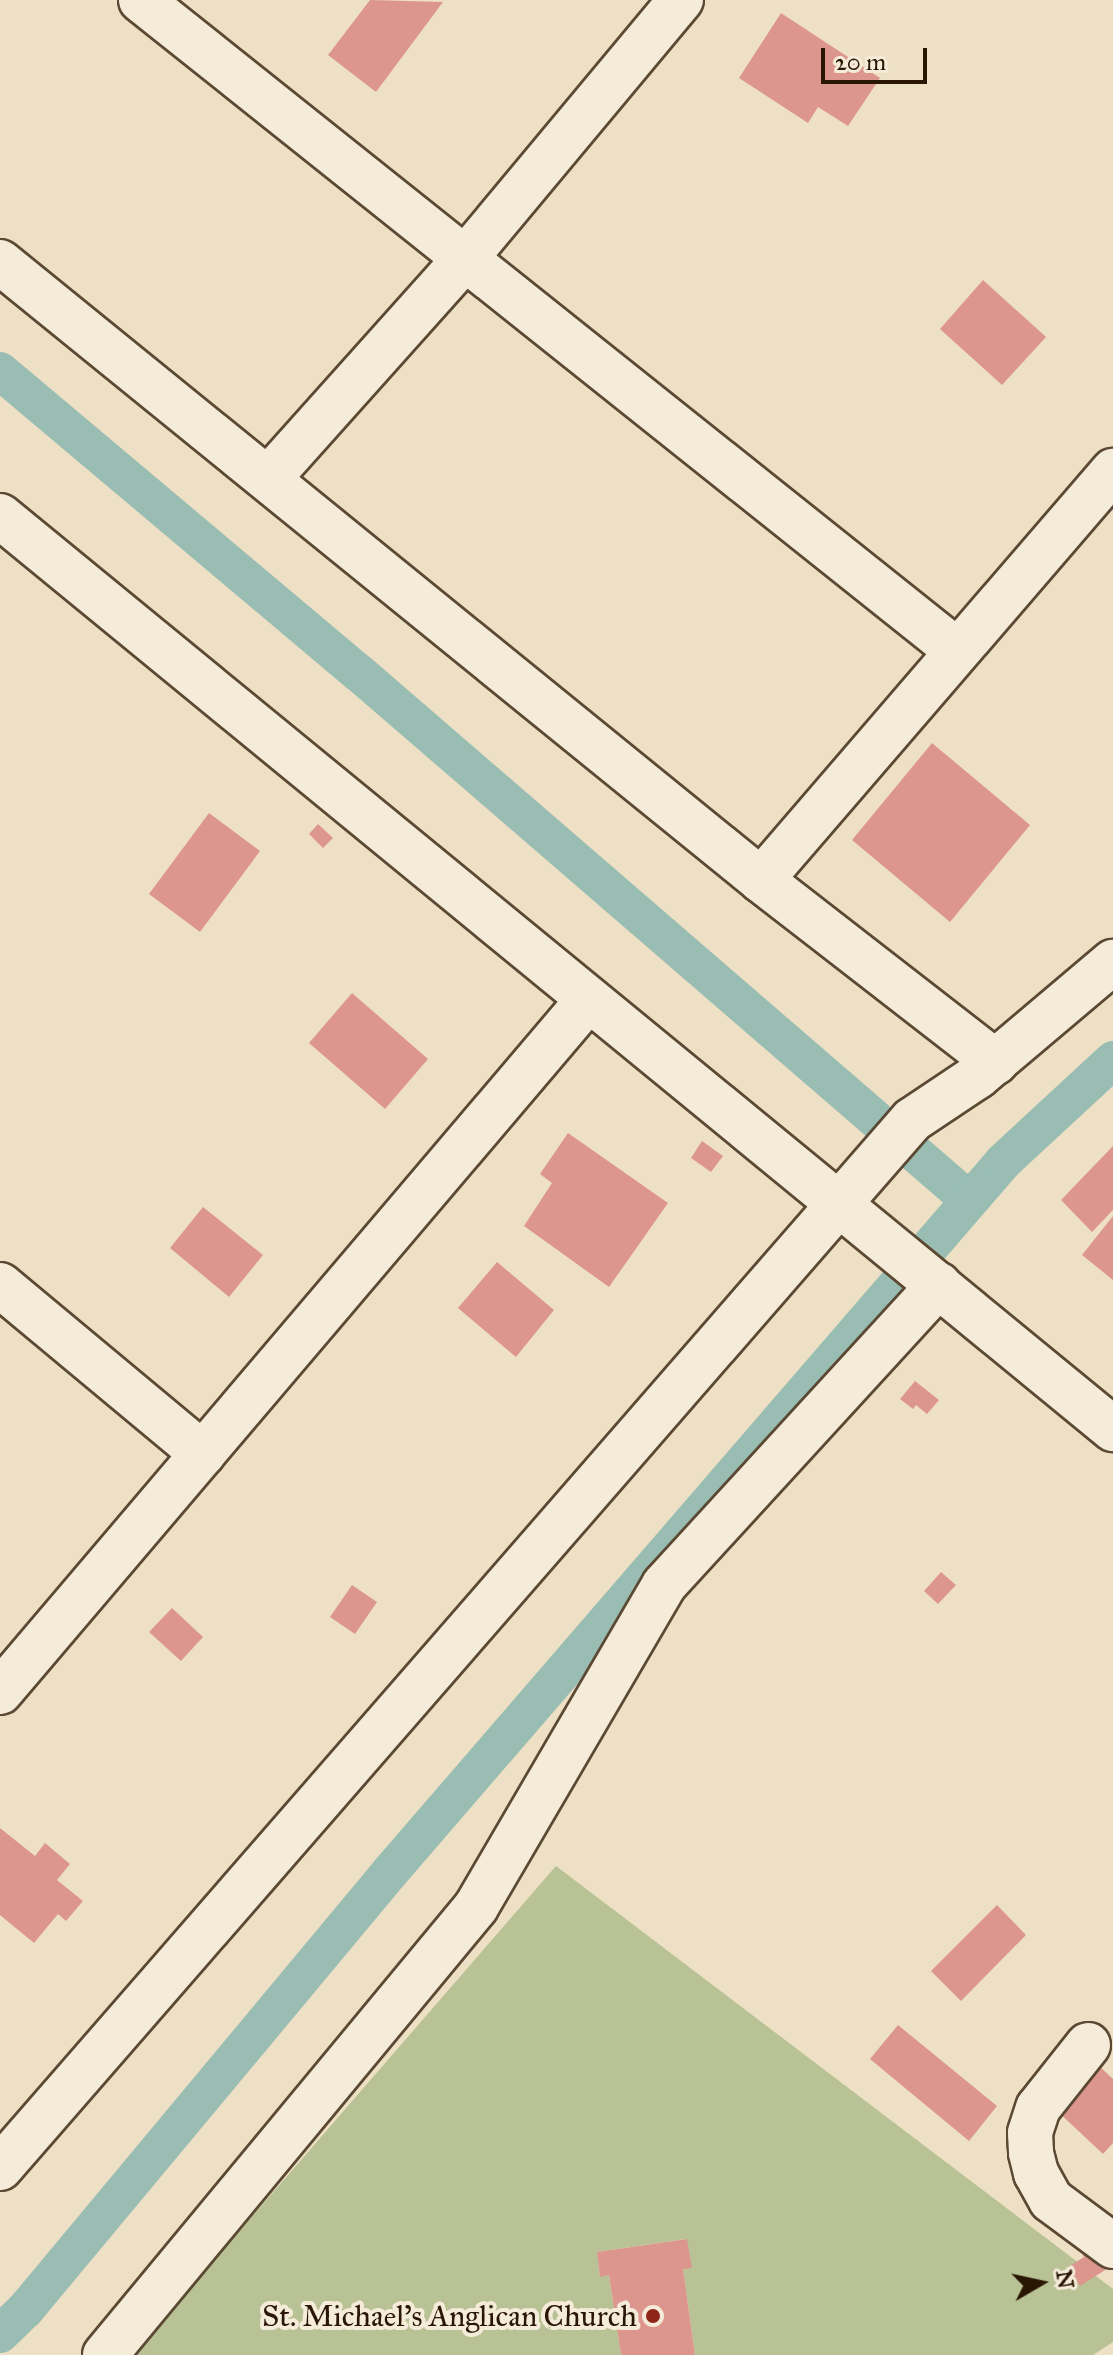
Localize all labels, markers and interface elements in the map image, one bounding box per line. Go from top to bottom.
scale bar [825,32,931,82]
text: 20 m [835,47,886,77]
north arrow [1001,2243,1081,2323]
text: N [1050,2268,1080,2290]
place label: St. Michael’s Anglican Church [262,2298,637,2334]
marker: St. Michael’s Anglican Church [644,2307,662,2325]

